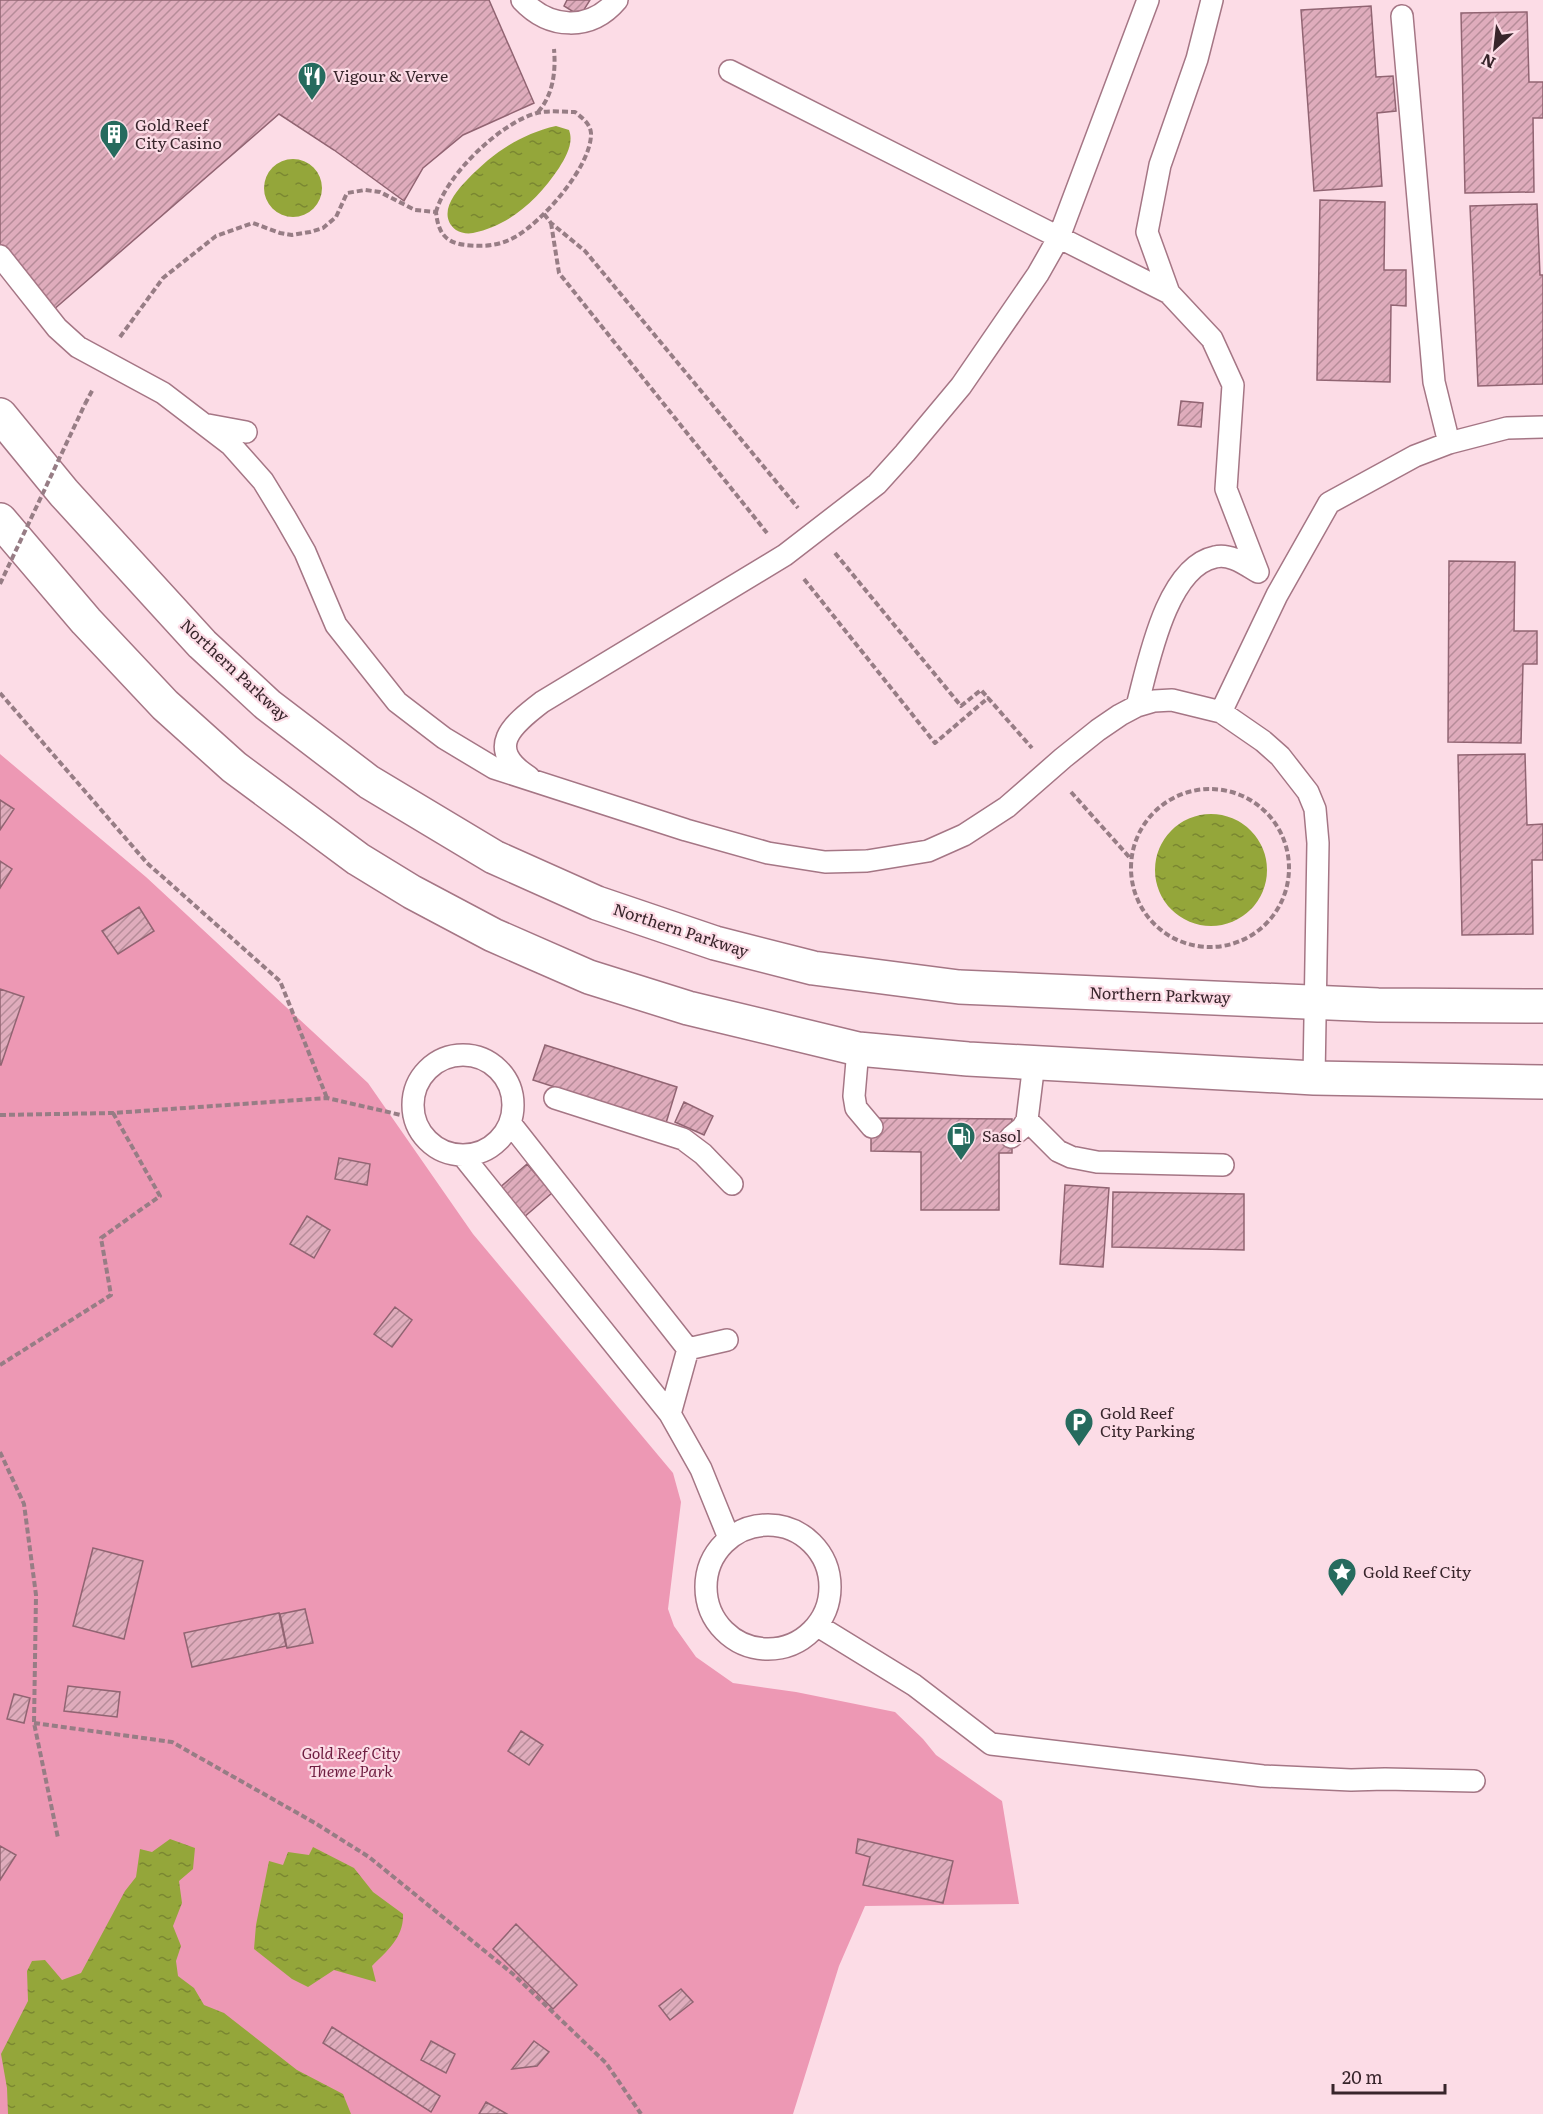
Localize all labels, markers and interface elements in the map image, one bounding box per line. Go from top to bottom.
north arrow [1465,18,1525,78]
text: N [1476,49,1499,76]
restaurant icon: Vigour & Verve [296,60,328,102]
place label: Vigour & Verve [333,63,448,87]
place label: Gold Reef City Casino [135,112,222,154]
building icon: Gold Reef City Casino [98,118,130,160]
street label: Northern Parkway [176,612,296,727]
street label: Northern Parkway [610,896,753,963]
street label: Northern Parkway [1089,980,1232,1008]
fuel station icon: Sasol [945,1120,977,1162]
place label: Sasol [982,1123,1022,1147]
place label: Gold Reef City Parking [1100,1400,1195,1442]
parking icon: Gold Reef City Parking [1063,1406,1095,1448]
place icon: Gold Reef City [1326,1556,1358,1598]
place label: Gold Reef City [1363,1559,1472,1583]
park label: Gold Reef City Theme Park [301,1740,401,1782]
scale bar [1333,2057,1446,2095]
text: 20 m [1342,2063,1383,2090]

